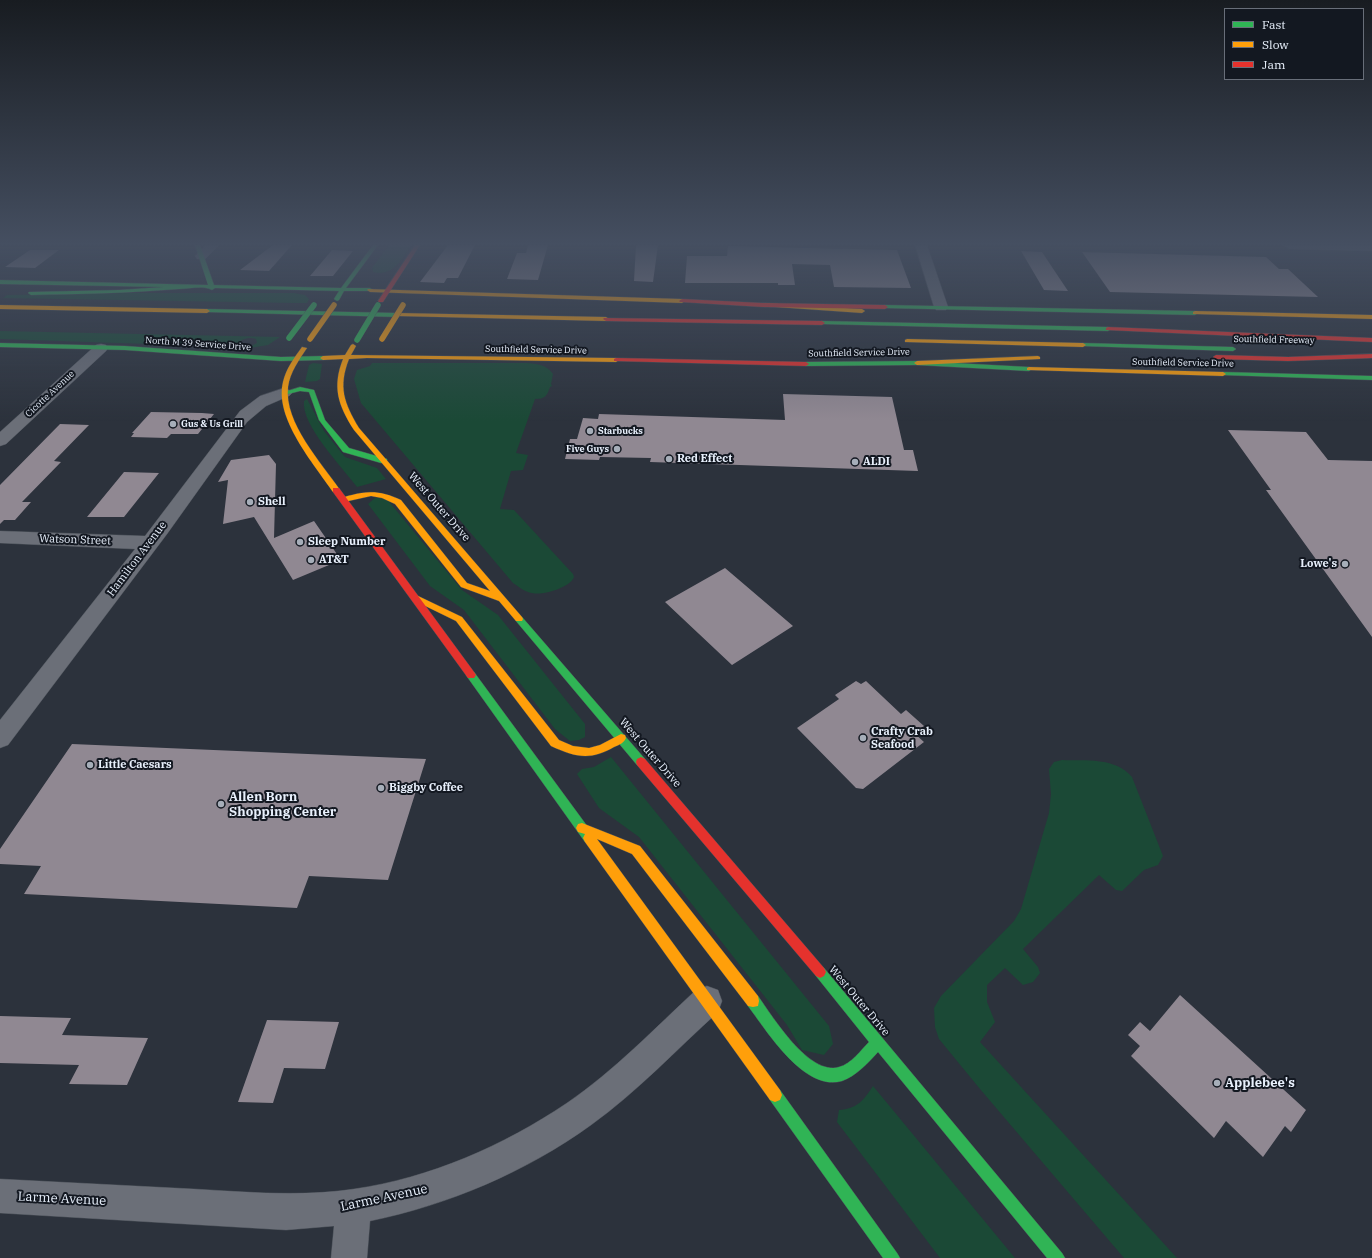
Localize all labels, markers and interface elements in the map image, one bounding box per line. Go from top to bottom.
legend [1224,8,1364,80]
text: Fast [1262,17,1286,32]
text: Slow [1262,37,1289,52]
text: Jam [1262,57,1285,72]
street label: Southfield Freeway [1233,334,1315,346]
street label: North M 39 Service Drive [145,335,251,353]
street label: Southfield Service Drive [485,344,587,356]
street label: Southfield Service Drive [808,347,910,359]
street label: Southfield Service Drive [1132,357,1234,369]
street label: Cicotte Avenue [23,369,77,419]
marker: Gus & Us Grill [168,419,178,429]
place label: Gus & Us Grill [181,419,243,429]
marker: Starbucks [585,426,595,436]
place label: Starbucks [598,426,643,436]
place label: Five Guys [566,444,609,454]
marker: Five Guys [612,444,622,454]
place label: Red Effect [677,452,732,466]
marker: Red Effect [664,454,674,464]
place label: ALDI [863,455,890,469]
marker: ALDI [850,457,860,467]
street label: West Outer Drive [405,470,473,544]
place label: Shell [258,495,285,509]
marker: Shell [245,497,255,507]
street label: Hamilton Avenue [105,519,169,599]
street label: Watson Street [39,532,111,548]
place label: Sleep Number [308,535,386,549]
marker: Sleep Number [295,537,305,547]
place label: AT&T [319,553,349,567]
marker: AT&T [306,555,316,565]
place label: Lowe's [1300,557,1337,571]
marker: Lowe's [1340,559,1350,569]
street label: West Outer Drive [616,716,684,790]
place label: Crafty Crab Seafood [871,725,933,751]
marker: Crafty Crab Seafood [858,733,868,743]
place label: Little Caesars [98,758,172,772]
marker: Little Caesars [85,760,95,770]
place label: Biggby Coffee [389,781,463,795]
marker: Biggby Coffee [376,783,386,793]
place label: Allen Born Shopping Center [229,789,336,820]
marker: Allen Born Shopping Center [216,799,226,809]
street label: West Outer Drive [826,963,892,1039]
place label: Applebee's [1225,1075,1295,1091]
marker: Applebee's [1212,1078,1222,1088]
street label: Larme Avenue [339,1181,429,1215]
street label: Larme Avenue [17,1189,107,1209]

